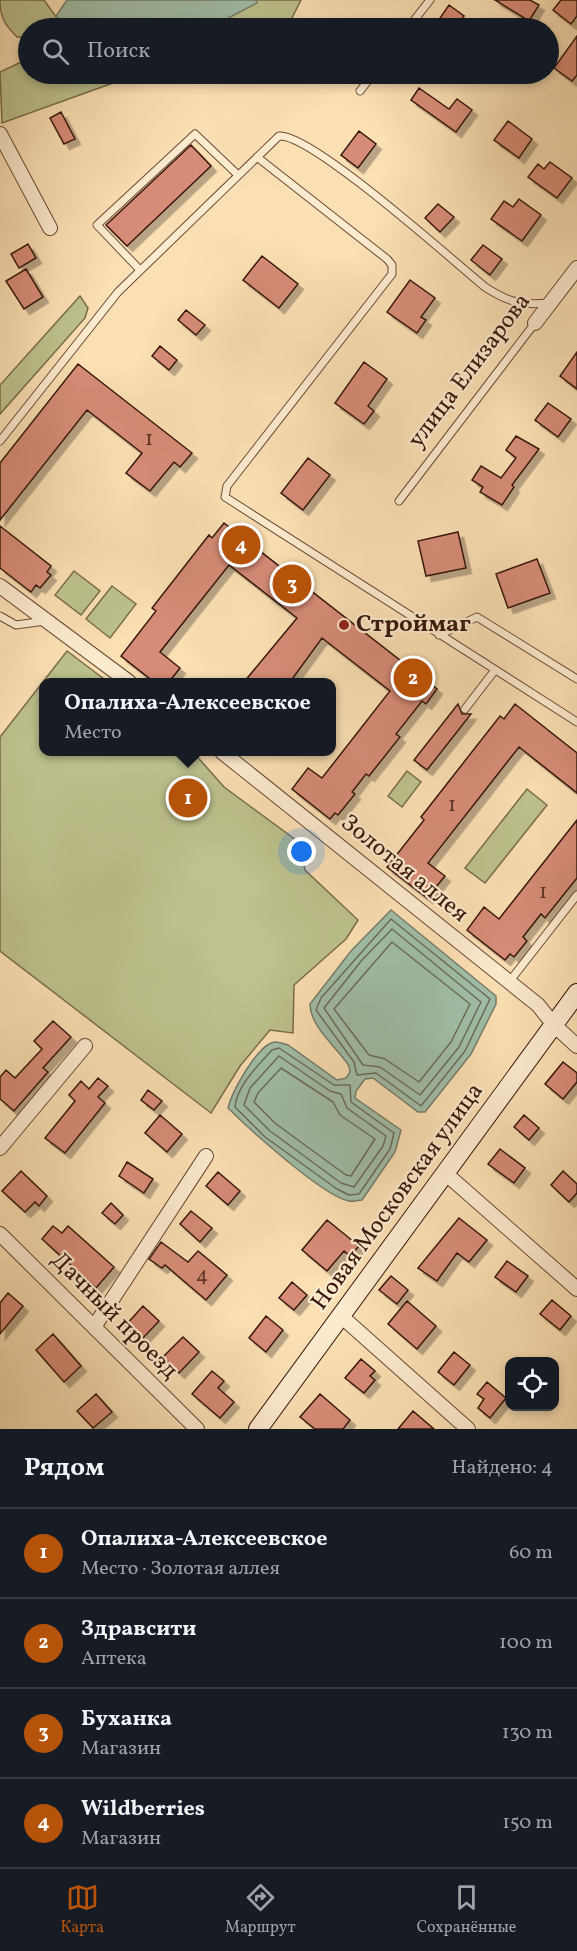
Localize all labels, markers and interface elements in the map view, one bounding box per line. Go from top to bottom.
search box [18,18,559,84]
icon: search [39,35,72,68]
text: Поиск [87,36,150,67]
street label: улица Елизарова [400,286,540,456]
house number: 1 [145,425,153,454]
pin: 4 [222,522,260,568]
pin: 3 [272,562,312,606]
place label: Строймаг [356,608,471,642]
marker: Строймаг [337,618,351,632]
pin: 2 [394,656,432,700]
popup [39,678,336,756]
text: Опалиха-Алексеевское [64,688,311,719]
text: Место [64,719,122,747]
pin: 1 [168,776,207,820]
house number: 1 [448,791,456,820]
street label: Золотая аллея [333,807,475,931]
your location [287,837,316,866]
house number: 1 [539,878,547,907]
street label: Новая Московская улица [304,1076,492,1318]
street label: Дачный проезд [43,1245,186,1388]
house number: 4 [196,1261,208,1290]
map controls [505,1357,559,1411]
button: locate [505,1357,559,1411]
text: Рядом [24,1450,104,1486]
text: Найдено: 4 [452,1454,553,1482]
text: Опалиха-Алексеевское [81,1524,327,1555]
text: 1 [39,1539,48,1567]
text: 60 m [509,1539,553,1567]
text: Место · Золотая аллея [81,1555,280,1583]
text: Здравсити [81,1614,196,1645]
text: 2 [38,1629,49,1657]
text: 100 m [499,1629,553,1657]
text: Аптека [81,1645,147,1673]
text: Буханка [81,1704,172,1735]
text: 3 [38,1719,49,1747]
text: 130 m [502,1719,553,1747]
text: Магазин [81,1735,161,1763]
text: Wildberries [81,1794,205,1825]
text: 4 [37,1809,50,1837]
text: 150 m [502,1809,553,1837]
text: Магазин [81,1825,161,1853]
tab: Карта [61,1881,104,1939]
tab: Маршрут [225,1881,296,1939]
tab: Сохранённые [417,1881,516,1939]

